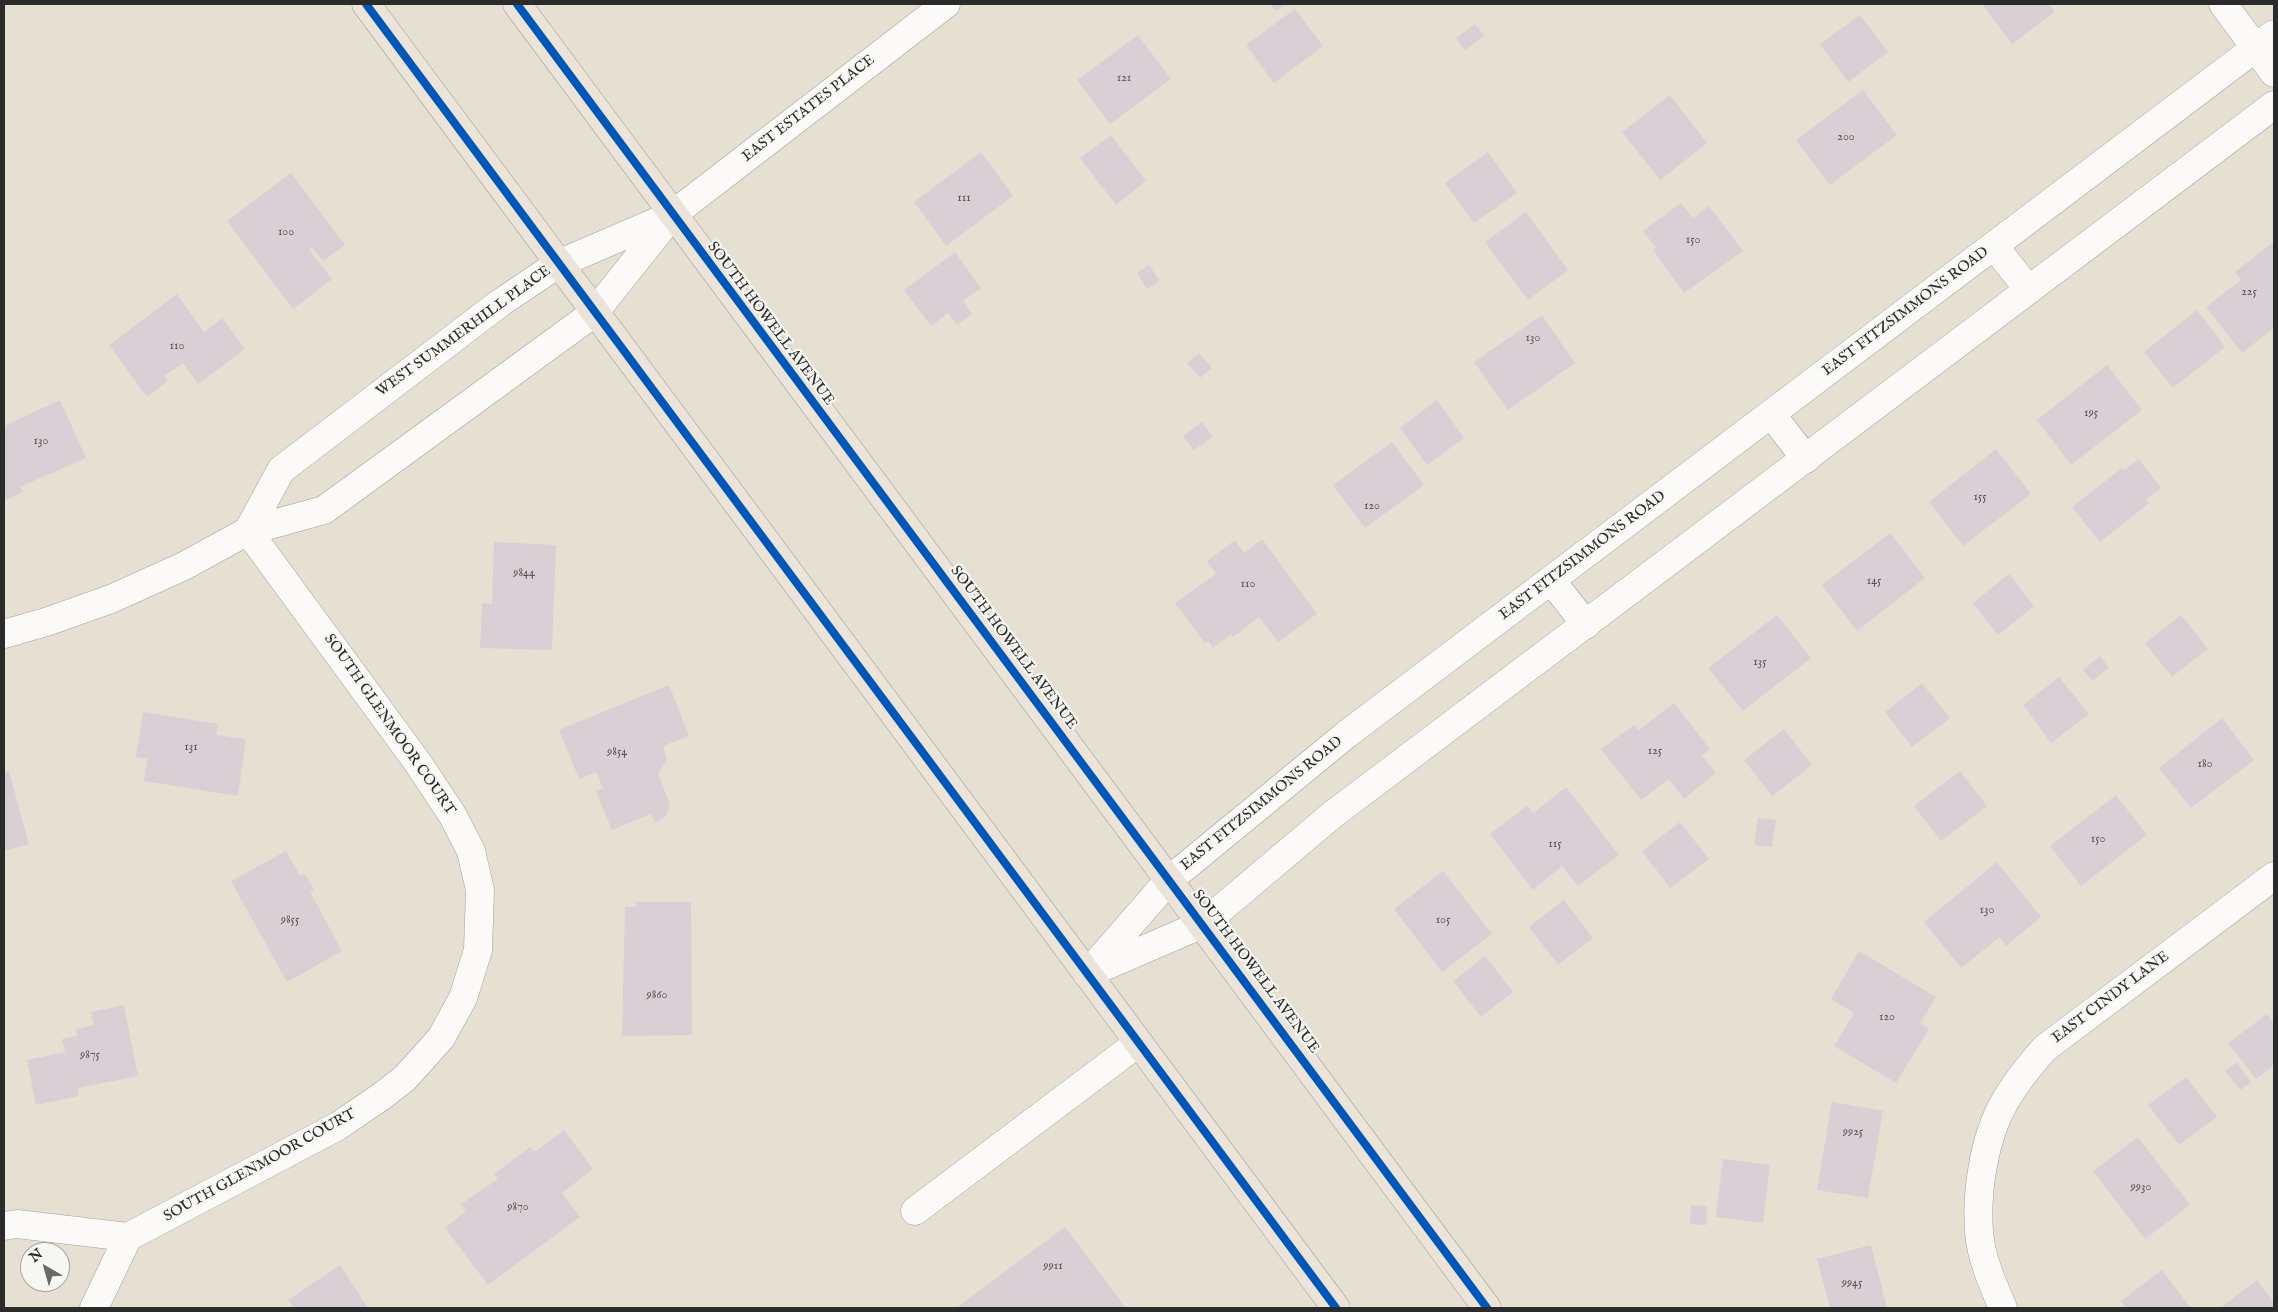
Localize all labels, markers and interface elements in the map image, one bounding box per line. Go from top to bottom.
street label: EAST ESTATES PLACE [739,52,879,166]
house number: 121 [1117,72,1131,86]
house number: 200 [1837,131,1855,145]
house number: 111 [957,192,971,206]
house number: 100 [278,226,294,240]
house number: 150 [1686,234,1700,248]
street label: SOUTH HOWELL AVENUE [703,239,837,409]
street label: EAST FITZSIMMONS ROAD [1819,244,1993,380]
street label: WEST SUMMERHILL PLACE [373,263,555,401]
house number: 225 [2241,286,2257,300]
house number: 130 [1526,332,1540,346]
house number: 110 [170,340,184,354]
house number: 195 [2084,407,2098,421]
house number: 130 [34,435,48,449]
street label: EAST FITZSIMMONS ROAD [1496,488,1670,624]
house number: 155 [1973,491,1987,505]
house number: 120 [1364,500,1380,514]
street label: SOUTH HOWELL AVENUE [946,563,1080,733]
house number: 9844 [513,567,535,581]
house number: 145 [1867,575,1881,589]
house number: 110 [1241,578,1255,592]
street label: SOUTH GLENMOOR COURT [319,631,459,819]
house number: 135 [1753,656,1767,670]
street label: EAST FITZSIMMONS ROAD [1177,733,1347,875]
house number: 131 [184,741,198,755]
house number: 125 [1648,745,1662,759]
house number: 9854 [607,746,627,760]
house number: 180 [2197,758,2213,772]
house number: 150 [2091,833,2105,847]
house number: 115 [1548,838,1562,852]
street label: SOUTH HOWELL AVENUE [1188,887,1322,1057]
house number: 130 [1980,904,1994,918]
house number: 9855 [281,914,299,928]
house number: 105 [1436,914,1450,928]
street label: EAST CINDY LANE [2049,948,2173,1048]
house number: 9860 [647,989,667,1003]
house number: 120 [1879,1011,1895,1025]
house number: 9875 [80,1049,100,1063]
street label: SOUTH GLENMOOR COURT [161,1106,359,1226]
house number: 9925 [1843,1126,1863,1140]
house number: 9930 [2131,1181,2151,1195]
house number: 9870 [507,1201,529,1215]
north arrow [20,1242,70,1292]
text: N [26,1245,47,1267]
house number: 9911 [1043,1260,1063,1274]
house number: 9945 [1842,1277,1862,1291]

